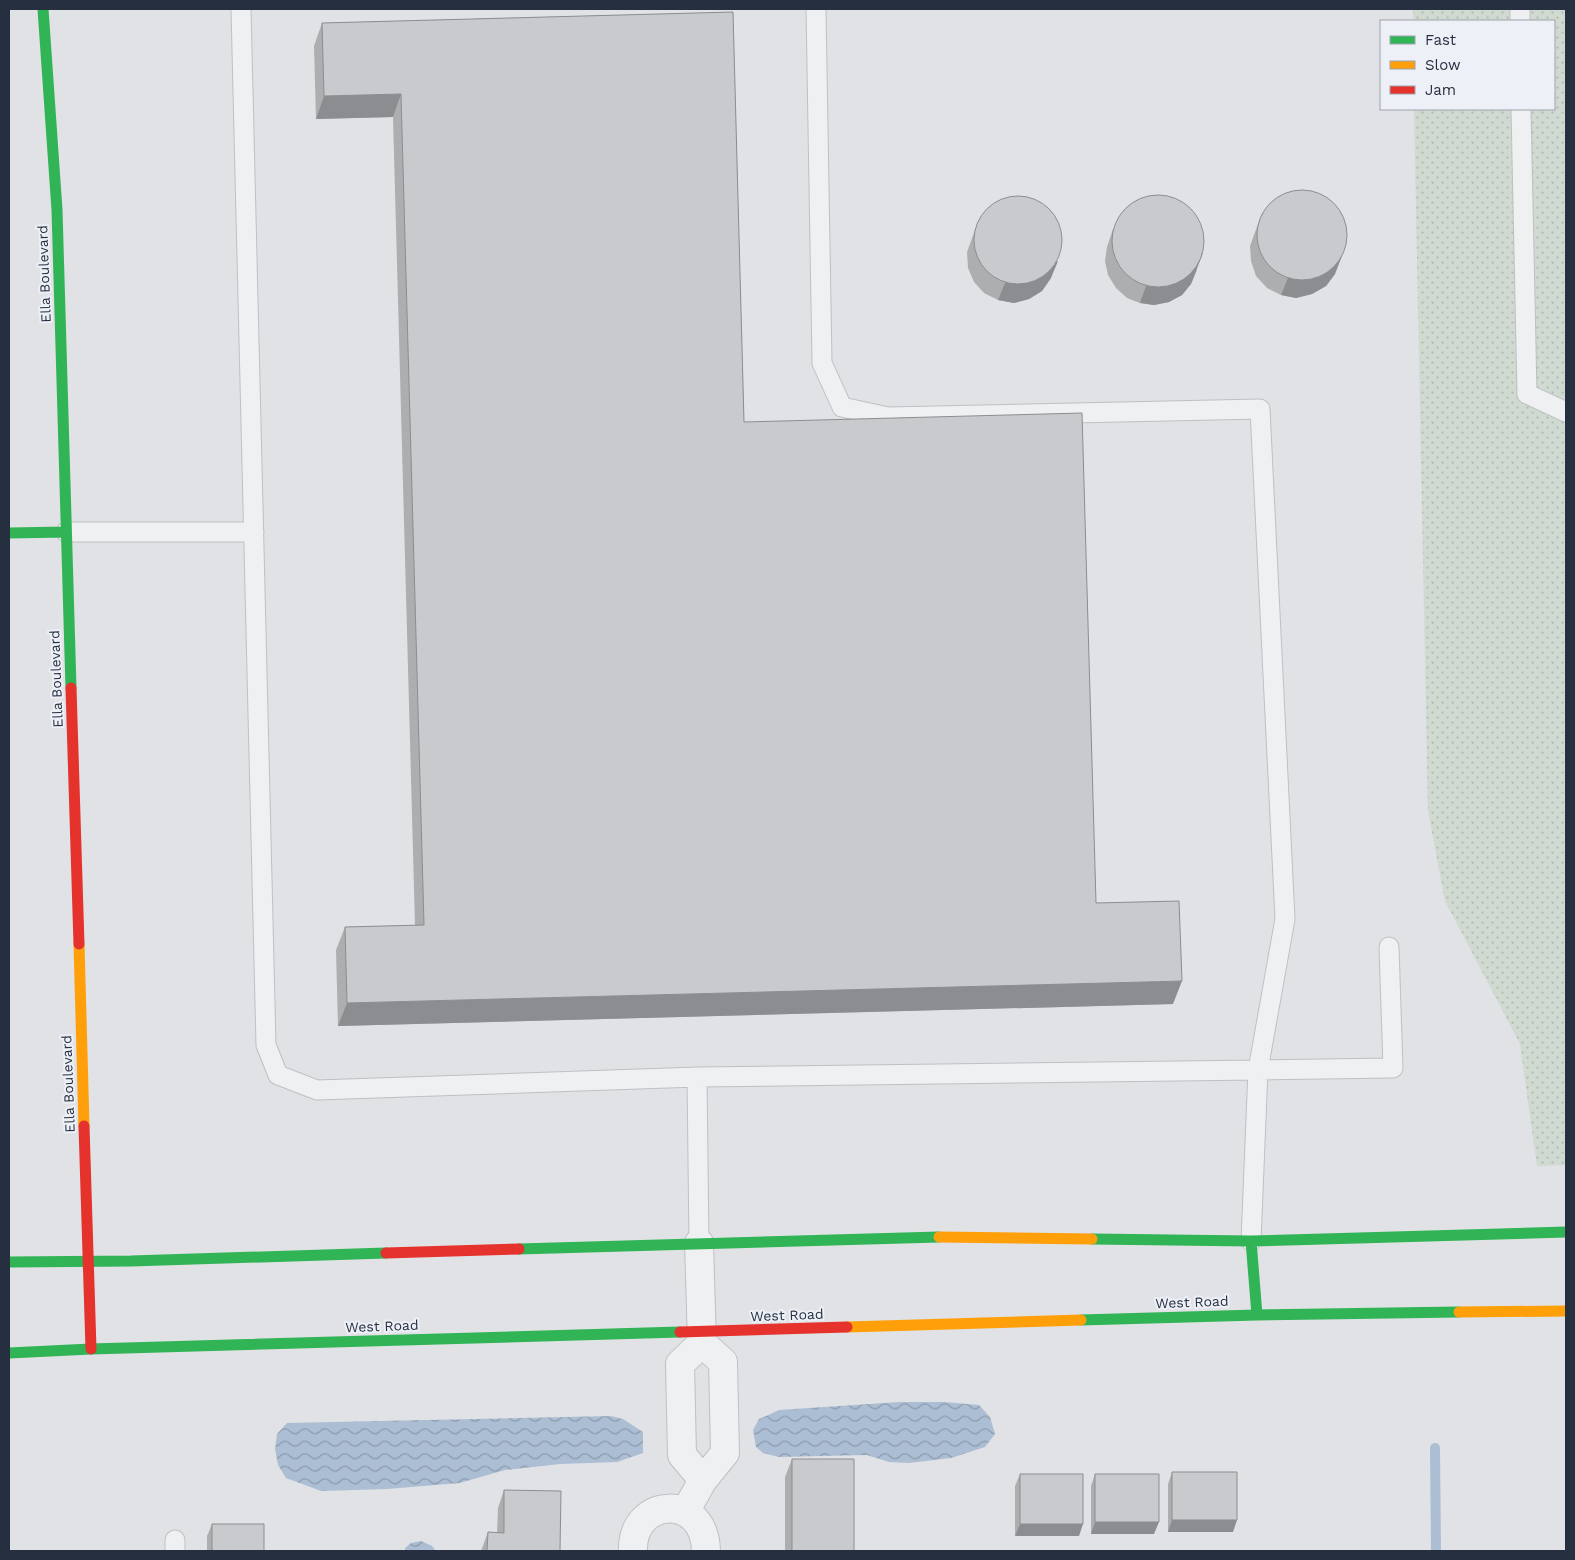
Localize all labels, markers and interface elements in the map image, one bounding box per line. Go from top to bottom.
legend [1380,20,1555,110]
text: Fast [1425,31,1457,49]
text: Slow [1425,56,1461,74]
text: Jam [1425,81,1456,99]
street label: Ella Boulevard [34,225,54,323]
street label: Ella Boulevard [46,630,66,728]
street label: Ella Boulevard [58,1035,78,1133]
street label: West Road [1155,1293,1229,1311]
street label: West Road [750,1306,824,1324]
street label: West Road [345,1317,419,1335]

